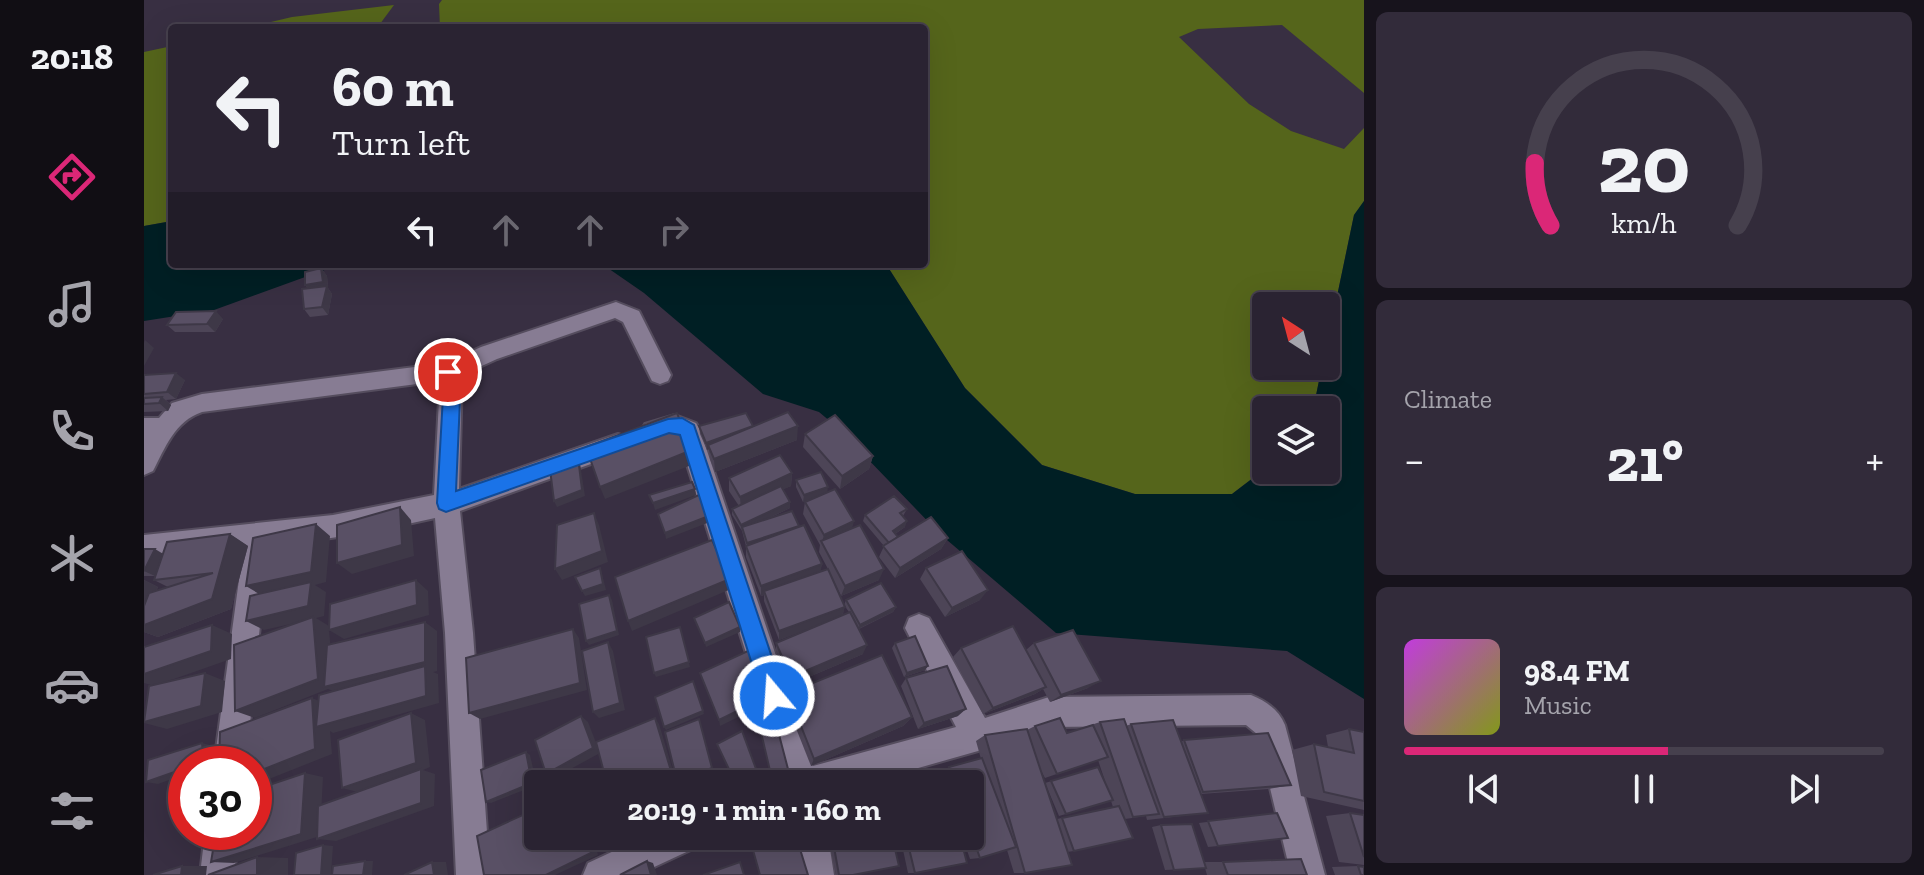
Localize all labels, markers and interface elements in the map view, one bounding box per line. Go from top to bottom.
text: 20:18 [31,35,113,78]
text: 60 m [332,53,454,120]
icon: left [200,56,304,160]
text: 20 [1598,112,1690,212]
text: Turn left [332,121,470,164]
icon: directions [44,149,100,205]
text: km/h [1611,206,1677,240]
icon: left [400,208,444,252]
icon: ahead [484,208,528,252]
icon: ahead [568,208,612,252]
icon: right [652,208,696,252]
icon: music [44,276,100,332]
north arrow [1252,292,1340,380]
map controls [1252,292,1340,484]
pin [414,338,482,406]
icon: arrive [426,350,470,394]
text: Climate [1404,383,1492,415]
button: layers [1252,396,1340,484]
icon: phone [44,403,100,459]
text: 21° [1606,424,1684,496]
text: − [1404,433,1425,486]
text: + [1865,433,1884,486]
icon: climate [44,530,100,586]
text: 98.4 FM [1524,653,1630,689]
position arrow [732,654,816,738]
icon: car [44,657,100,713]
text: Music [1524,689,1592,721]
speed limit sign: 30 [168,746,272,850]
icon: previous [1462,767,1506,811]
icon: pause [1622,767,1666,811]
icon: next [1782,767,1826,811]
icon: filters [44,783,100,839]
text: 20:19 · 1 min · 160 m [627,792,881,828]

